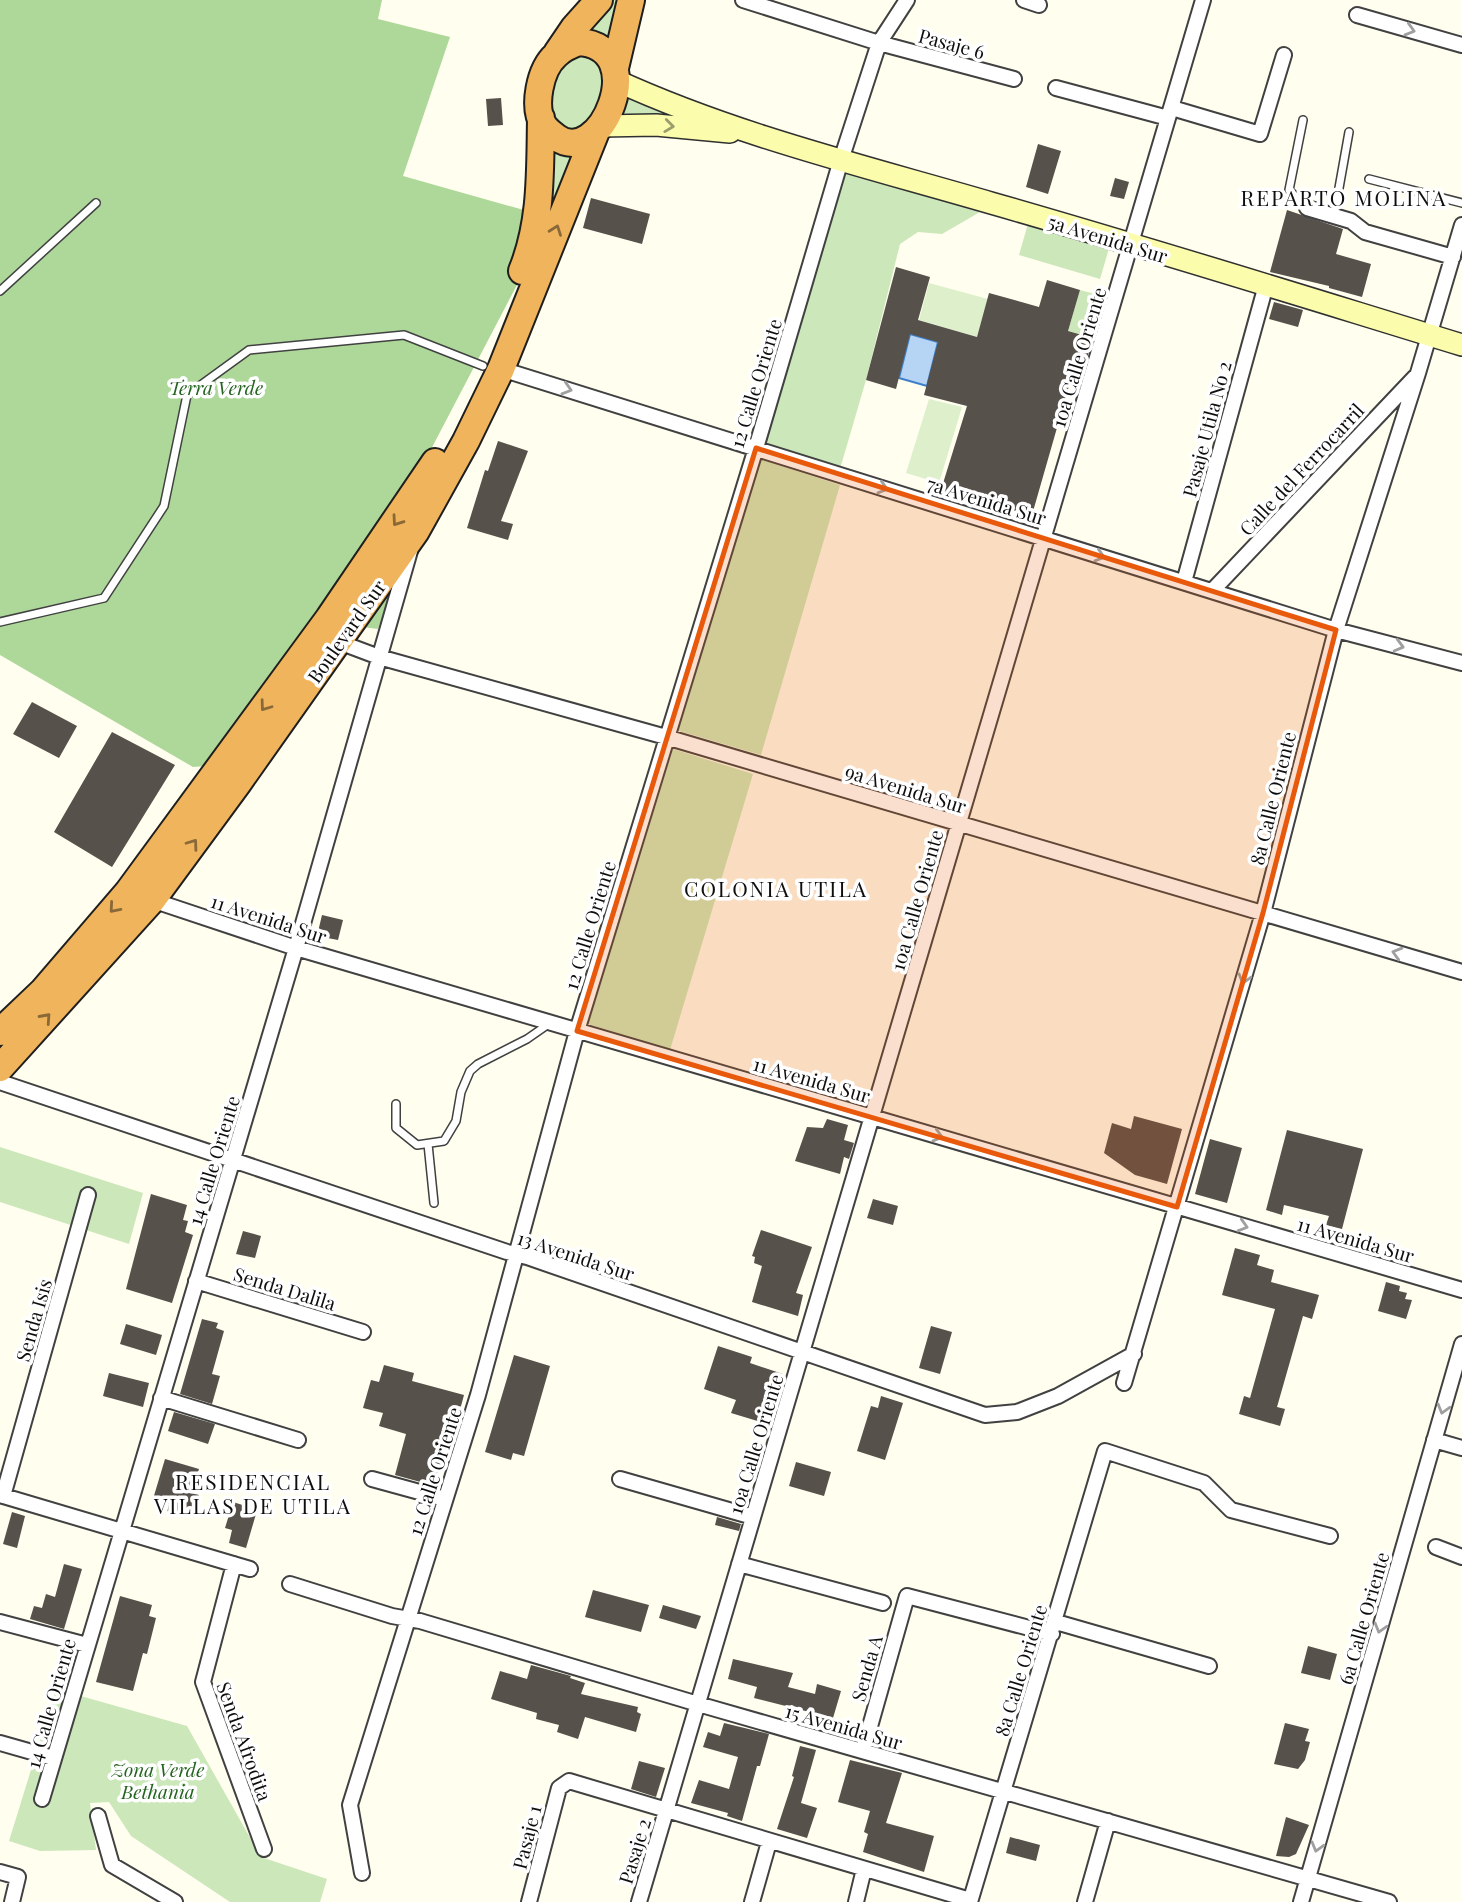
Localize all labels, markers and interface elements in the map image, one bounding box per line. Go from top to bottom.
one-way arrow [1403,21,1415,36]
street label: Pasaje 6 [916,22,988,64]
one-way arrow [664,119,675,134]
district label: REPARTO MOLINA [1241,183,1447,211]
street label: 5a Avenida Sur [1045,208,1171,269]
one-way arrow [548,224,562,236]
street label: 10a Calle Oriente [1044,284,1112,430]
street label: 12 Calle Oriente [723,315,787,451]
street label: Pasaje Utila No 2 [1175,358,1237,500]
park label: Terra Verde [169,374,263,400]
one-way arrow [560,381,572,395]
street label: Calle del Ferrocarril [1233,397,1370,541]
street label: 7a Avenida Sur [924,470,1050,531]
one-way arrow [876,480,889,494]
one-way arrow [392,513,405,526]
one-way arrow [1093,548,1106,562]
street label: Boulevard Sur [301,574,391,688]
one-way arrow [1393,638,1405,652]
one-way arrow [261,698,273,711]
street label: 8a Calle Oriente [1243,728,1301,868]
street label: 9a Avenida Sur [842,757,970,819]
street label: 10a Calle Oriente [883,827,949,973]
one-way arrow [185,840,197,852]
street label: 12 Calle Oriente [557,857,621,993]
district label: COLONIA UTILA [684,874,868,902]
street label: 11 Avenida Sur [208,887,331,949]
one-way arrow [110,900,122,913]
one-way arrow [1391,946,1403,961]
one-way arrow [1237,973,1252,985]
one-way arrow [38,1013,50,1026]
street label: 11 Avenida Sur [750,1050,874,1108]
street label: 14 Calle Oriente [181,1092,245,1228]
one-way arrow [931,1128,943,1143]
street label: 11 Avenida Sur [1294,1210,1418,1268]
one-way arrow [1236,1217,1248,1232]
street label: 13 Avenida Sur [514,1224,638,1286]
street label: Senda Dalila [231,1260,340,1316]
street label: Senda Isis [9,1276,57,1364]
street label: 10a Calle Oriente [721,1371,789,1517]
street label: 12 Calle Oriente [401,1403,467,1539]
one-way arrow [1437,1403,1452,1415]
district label: RESIDENCIAL VILLAS DE UTILA [153,1467,352,1519]
street label: 6a Calle Oriente [1332,1549,1394,1687]
street label: 8a Calle Oriente [988,1601,1052,1739]
one-way arrow [1374,1622,1388,1634]
street label: Senda A [844,1631,888,1704]
street label: 14 Calle Oriente [19,1635,81,1771]
street label: Senda Afrodita [211,1678,279,1805]
street label: 15 Avenida Sur [782,1697,906,1755]
park label: Zona Verde Bethania [111,1756,204,1804]
street label: Pasaje 1 [506,1802,546,1872]
street label: Pasaje 2 [612,1815,656,1887]
one-way arrow [1311,1840,1325,1852]

